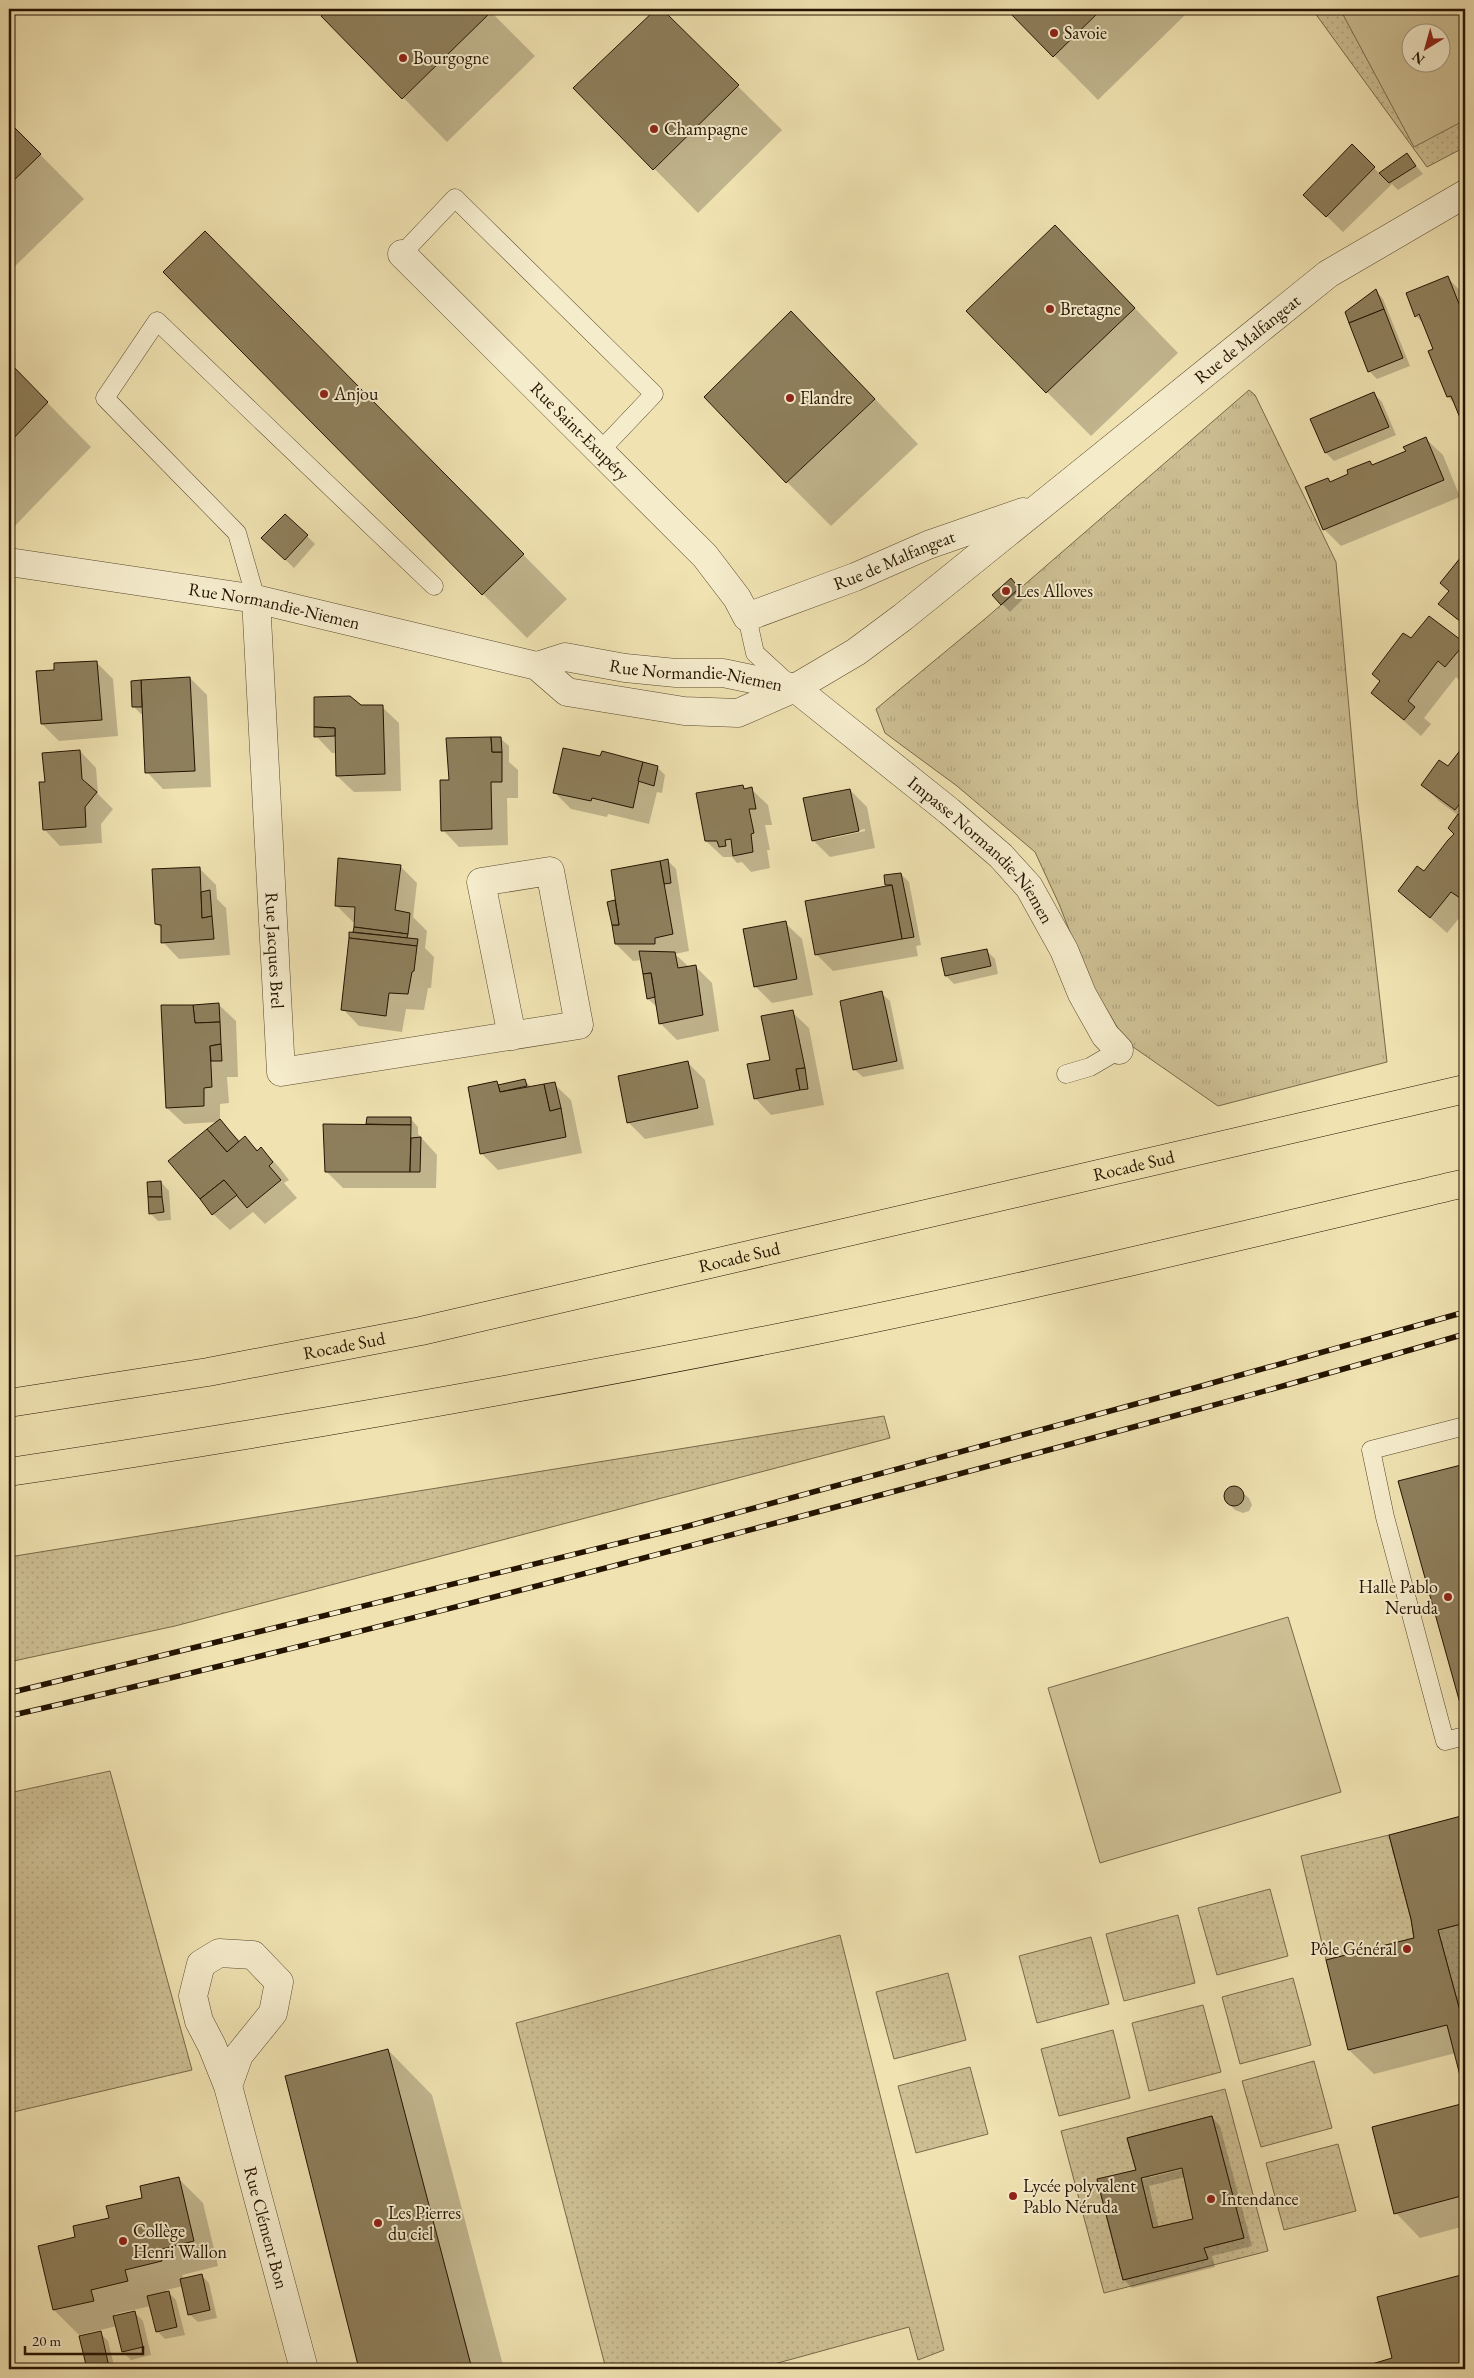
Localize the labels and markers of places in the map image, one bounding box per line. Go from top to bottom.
place label: Savoie [1064,21,1107,44]
marker: Savoie [1048,27,1060,39]
place label: Bourgogne [413,46,489,69]
marker: Bourgogne [397,52,409,64]
place label: Champagne [664,117,748,140]
marker: Champagne [648,123,660,135]
place label: Bretagne [1060,297,1121,320]
marker: Bretagne [1044,303,1056,315]
place label: Anjou [333,382,379,405]
place label: Flandre [800,386,852,409]
marker: Anjou [318,388,330,400]
marker: Flandre [784,392,796,404]
place label: Les Alloves [1016,579,1093,602]
marker: Les Alloves [1000,585,1012,597]
place label: Halle Pablo Neruda [1359,1575,1439,1619]
marker: Halle Pablo Neruda [1442,1591,1454,1603]
place label: Pôle Général [1310,1937,1397,1960]
marker: Pôle Général [1401,1943,1413,1955]
place label: Lycée polyvalent Pablo Néruda [1023,2174,1136,2218]
place label: Intendance [1221,2187,1299,2210]
marker: Lycée polyvalent Pablo Néruda [1007,2190,1019,2202]
marker: Intendance [1205,2193,1217,2205]
place label: Les Pierres du ciel [388,2201,461,2245]
marker: Les Pierres du ciel [372,2217,384,2229]
place label: Collège Henri Wallon [133,2219,228,2263]
marker: Collège Henri Wallon [117,2235,129,2247]

